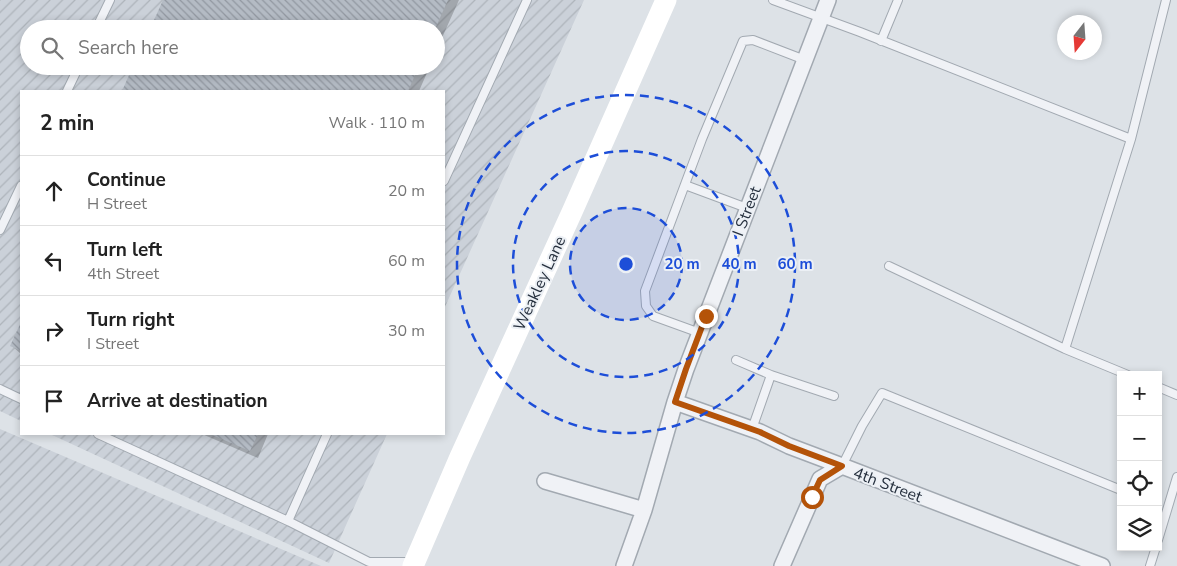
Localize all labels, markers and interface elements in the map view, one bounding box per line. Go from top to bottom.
north arrow [1057,15,1102,60]
search box [20,20,445,75]
icon: search [38,34,66,62]
text: Search here [78,35,179,61]
text: 2 min [40,109,94,137]
text: Walk · 110 m [329,112,425,134]
text: Continue [87,167,166,193]
icon: ahead [40,177,68,205]
text: 20 m [388,180,425,202]
street label: I Street [727,183,767,240]
text: H Street [87,193,147,215]
street label: Weakley Lane [508,233,571,334]
text: Turn left [87,237,162,263]
icon: left [40,247,68,275]
text: 60 m [388,250,425,272]
text: 20 m [664,254,700,274]
text: 40 m [721,254,757,274]
text: 60 m [777,254,813,274]
centre of rings [617,255,635,273]
text: 4th Street [87,263,159,285]
route end [695,305,718,328]
text: Turn right [87,307,174,333]
icon: right [40,317,68,345]
text: 30 m [388,320,425,342]
text: I Street [87,333,139,355]
map controls [1117,371,1162,551]
button: + [1117,371,1162,416]
icon: arrive [40,387,68,415]
text: Arrive at destination [87,388,268,414]
button: − [1117,416,1162,461]
button: locate [1117,461,1162,506]
street label: 4th Street [850,462,926,508]
route start [801,486,824,509]
button: layers [1117,506,1162,551]

